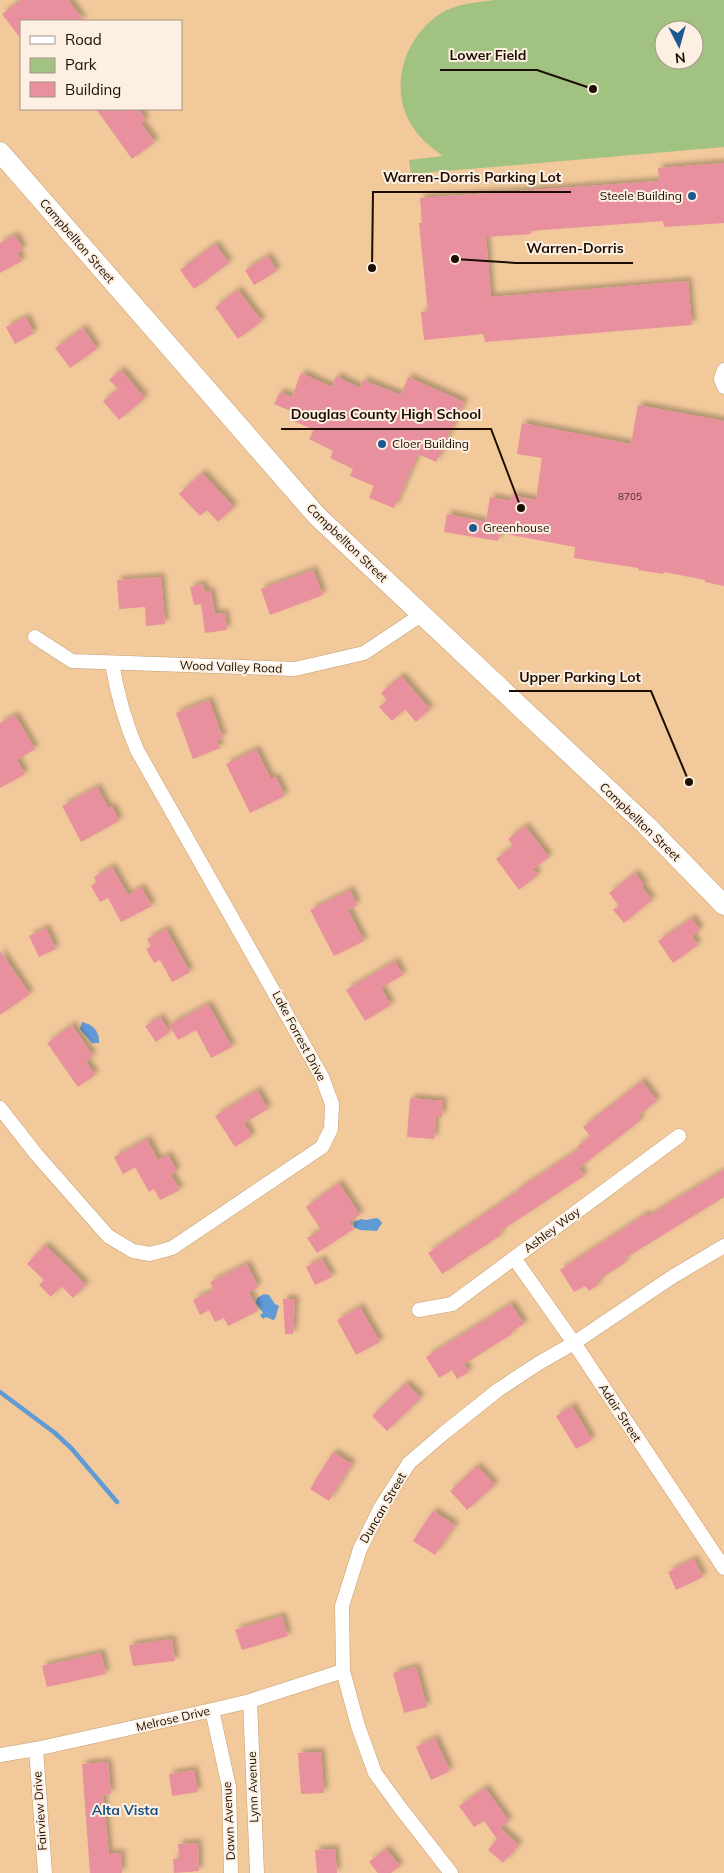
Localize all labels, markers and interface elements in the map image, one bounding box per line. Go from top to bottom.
legend [20,20,182,110]
north arrow [654,20,704,70]
text: Road [65,30,102,49]
callout: Lower Field [440,41,537,70]
text: Lower Field [450,46,526,64]
text: N [674,48,687,67]
text: Park [65,55,97,74]
text: Building [65,80,121,99]
callout: Warren-Dorris Parking Lot [373,163,571,192]
text: Warren-Dorris Parking Lot [383,168,562,186]
place label: Steele Building [600,188,682,203]
marker: Steele Building [686,190,698,202]
street label: Campbellton Street [37,195,118,286]
callout: Warren-Dorris [516,234,633,263]
text: Warren-Dorris [526,239,624,257]
callout: Douglas County High School [281,400,491,429]
text: Douglas County High School [291,405,481,423]
place label: Cloer Building [392,436,469,451]
marker: Cloer Building [376,438,388,450]
house number: 8705 [618,490,642,503]
street label: Campbellton Street [304,500,391,585]
place label: Greenhouse [483,520,549,535]
marker: Greenhouse [467,522,479,534]
street label: Wood Valley Road [179,657,283,676]
callout: Upper Parking Lot [509,662,651,691]
text: Upper Parking Lot [519,668,641,686]
street label: Campbellton Street [597,779,684,864]
street label: Lake Forrest Drive [269,988,330,1084]
street label: Ashley Way [521,1203,583,1256]
street label: Adair Street [596,1381,645,1445]
street label: Duncan Street [356,1470,409,1546]
street label: Melrose Drive [134,1703,211,1734]
street label: Lynn Avenue [244,1751,261,1823]
street label: Fairview Drive [29,1771,50,1851]
street label: Dawn Avenue [219,1781,238,1861]
district label: Alta Vista [92,1801,158,1819]

